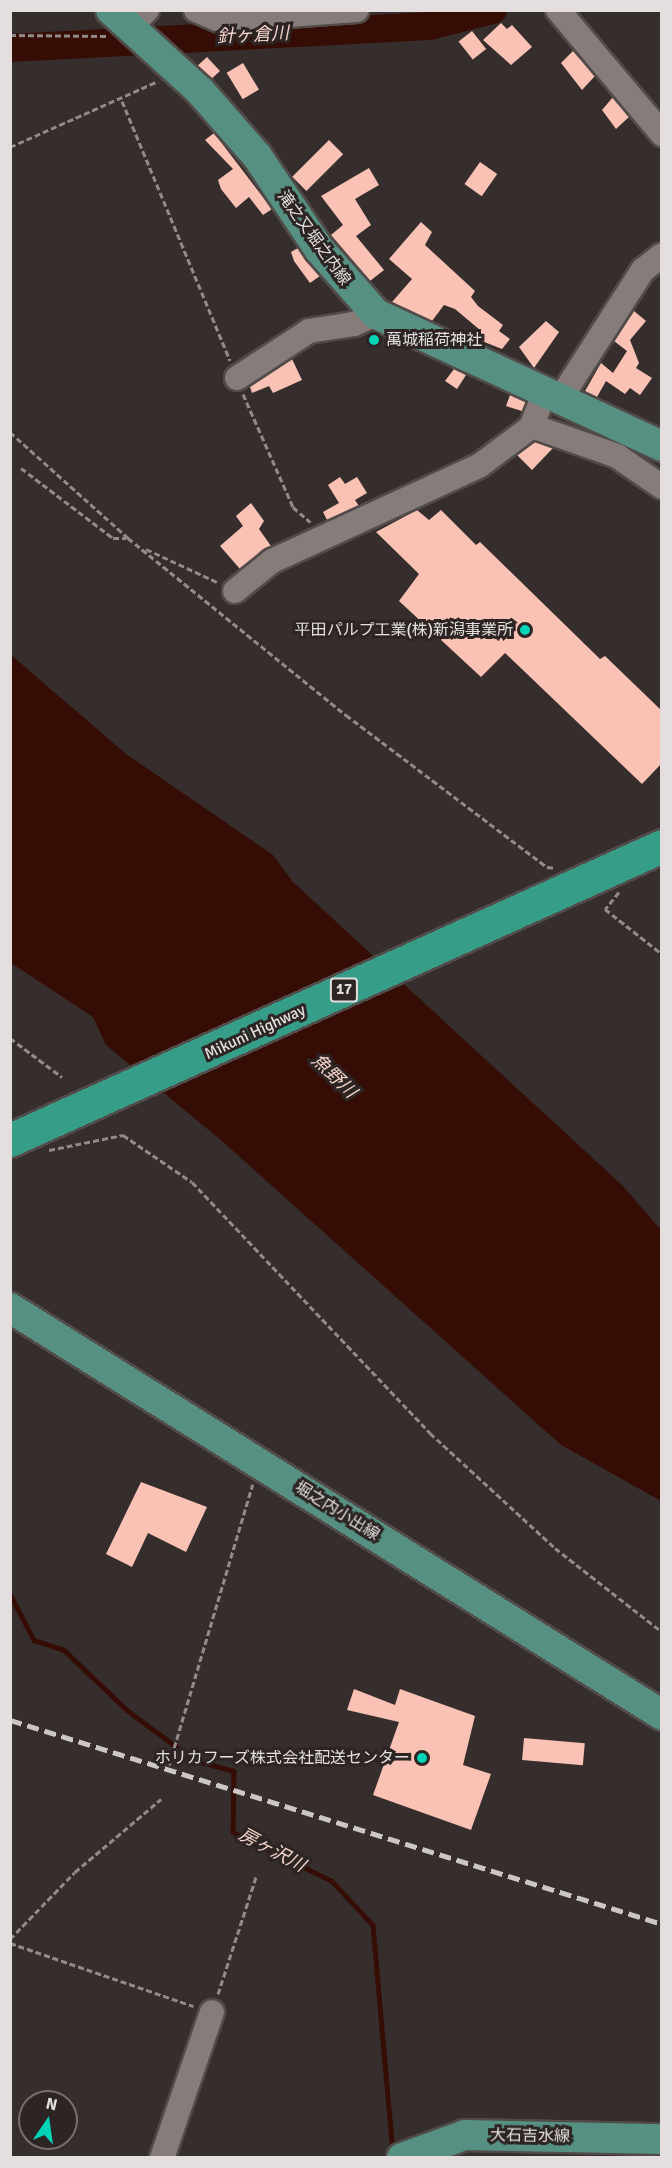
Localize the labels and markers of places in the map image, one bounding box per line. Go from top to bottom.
place label: 萬城稲荷神社 [386,330,482,350]
marker: 萬城稲荷神社 [367,333,381,347]
place label: 平田パルプ工業(株)新潟事業所 [294,620,513,640]
marker: 平田パルプ工業(株)新潟事業所 [518,623,532,637]
place label: ホリカフーズ株式会社配送センター [154,1748,410,1768]
marker: ホリカフーズ株式会社配送センター [415,1751,429,1765]

